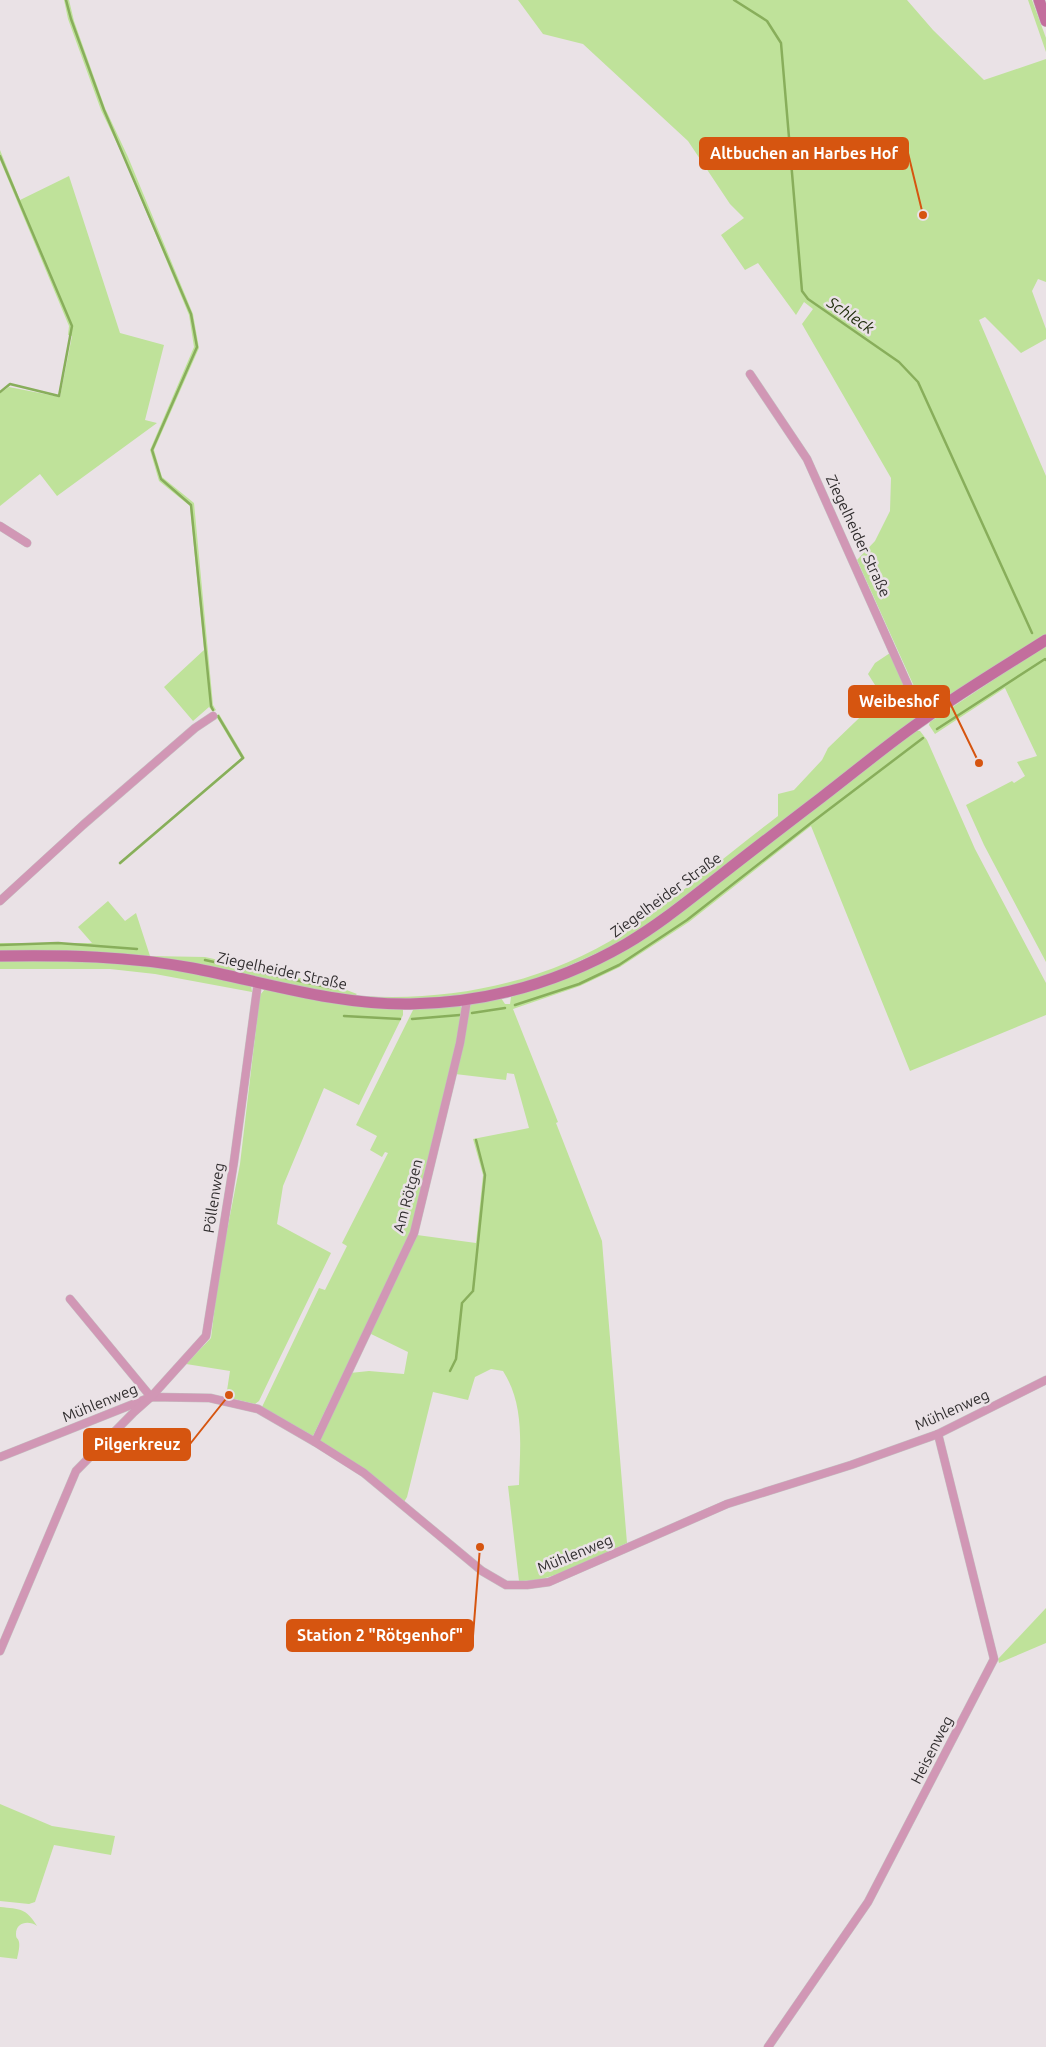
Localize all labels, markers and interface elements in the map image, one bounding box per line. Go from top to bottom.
callout: Altbuchen an Harbes Hof [700,138,908,169]
text: Altbuchen an Harbes Hof [710,144,898,162]
water label: Schleck [823,292,878,338]
street label: Ziegelheider Straße [823,472,894,599]
callout: Weibeshof [849,686,949,717]
text: Weibeshof [859,692,940,710]
street label: Ziegelheider Straße [607,849,724,940]
street label: Ziegelheider Straße [216,948,349,993]
street label: Am Rötgen [390,1157,426,1235]
street label: Pöllenweg [200,1162,227,1234]
street label: Mühlenweg [60,1380,140,1425]
street label: Mühlenweg [912,1386,992,1433]
callout: Pilgerkreuz [84,1429,190,1460]
text: Pilgerkreuz [94,1435,180,1453]
street label: Mühlenweg [535,1531,615,1576]
callout: Station 2 "Rötgenhof" [287,1620,473,1651]
text: Station 2 "Rötgenhof" [297,1626,463,1644]
street label: Heisenweg [907,1713,956,1787]

